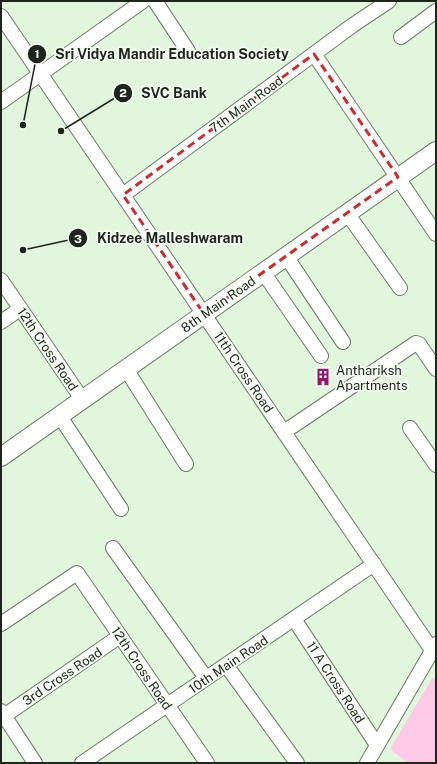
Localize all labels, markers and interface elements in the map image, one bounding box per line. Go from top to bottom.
callout: Sri Vidya Mandir Education Society [27,41,297,67]
text: Sri Vidya Mandir Education Society [55,46,289,62]
text: 1 [34,47,40,61]
street label: 7th Main Road [207,73,286,136]
callout: SVC Bank [113,80,215,106]
text: SVC Bank [141,85,207,101]
text: 2 [119,86,127,100]
callout: Kidzee Malleshwaram [68,225,251,251]
text: Kidzee Malleshwaram [97,230,243,246]
text: 3 [74,232,82,246]
street label: 8th Main Road [178,273,258,336]
street label: 12th Cross Road [14,305,81,394]
street label: 11th Cross Road [211,329,276,416]
place label: Anthariksh Apartments [336,363,407,393]
building icon: Anthariksh Apartments [313,367,333,387]
street label: 12th Cross Road [108,624,175,713]
street label: 10th Main Road [186,632,271,696]
street label: 11 A Cross Road [304,639,368,726]
street label: 3rd Cross Road [20,644,105,708]

